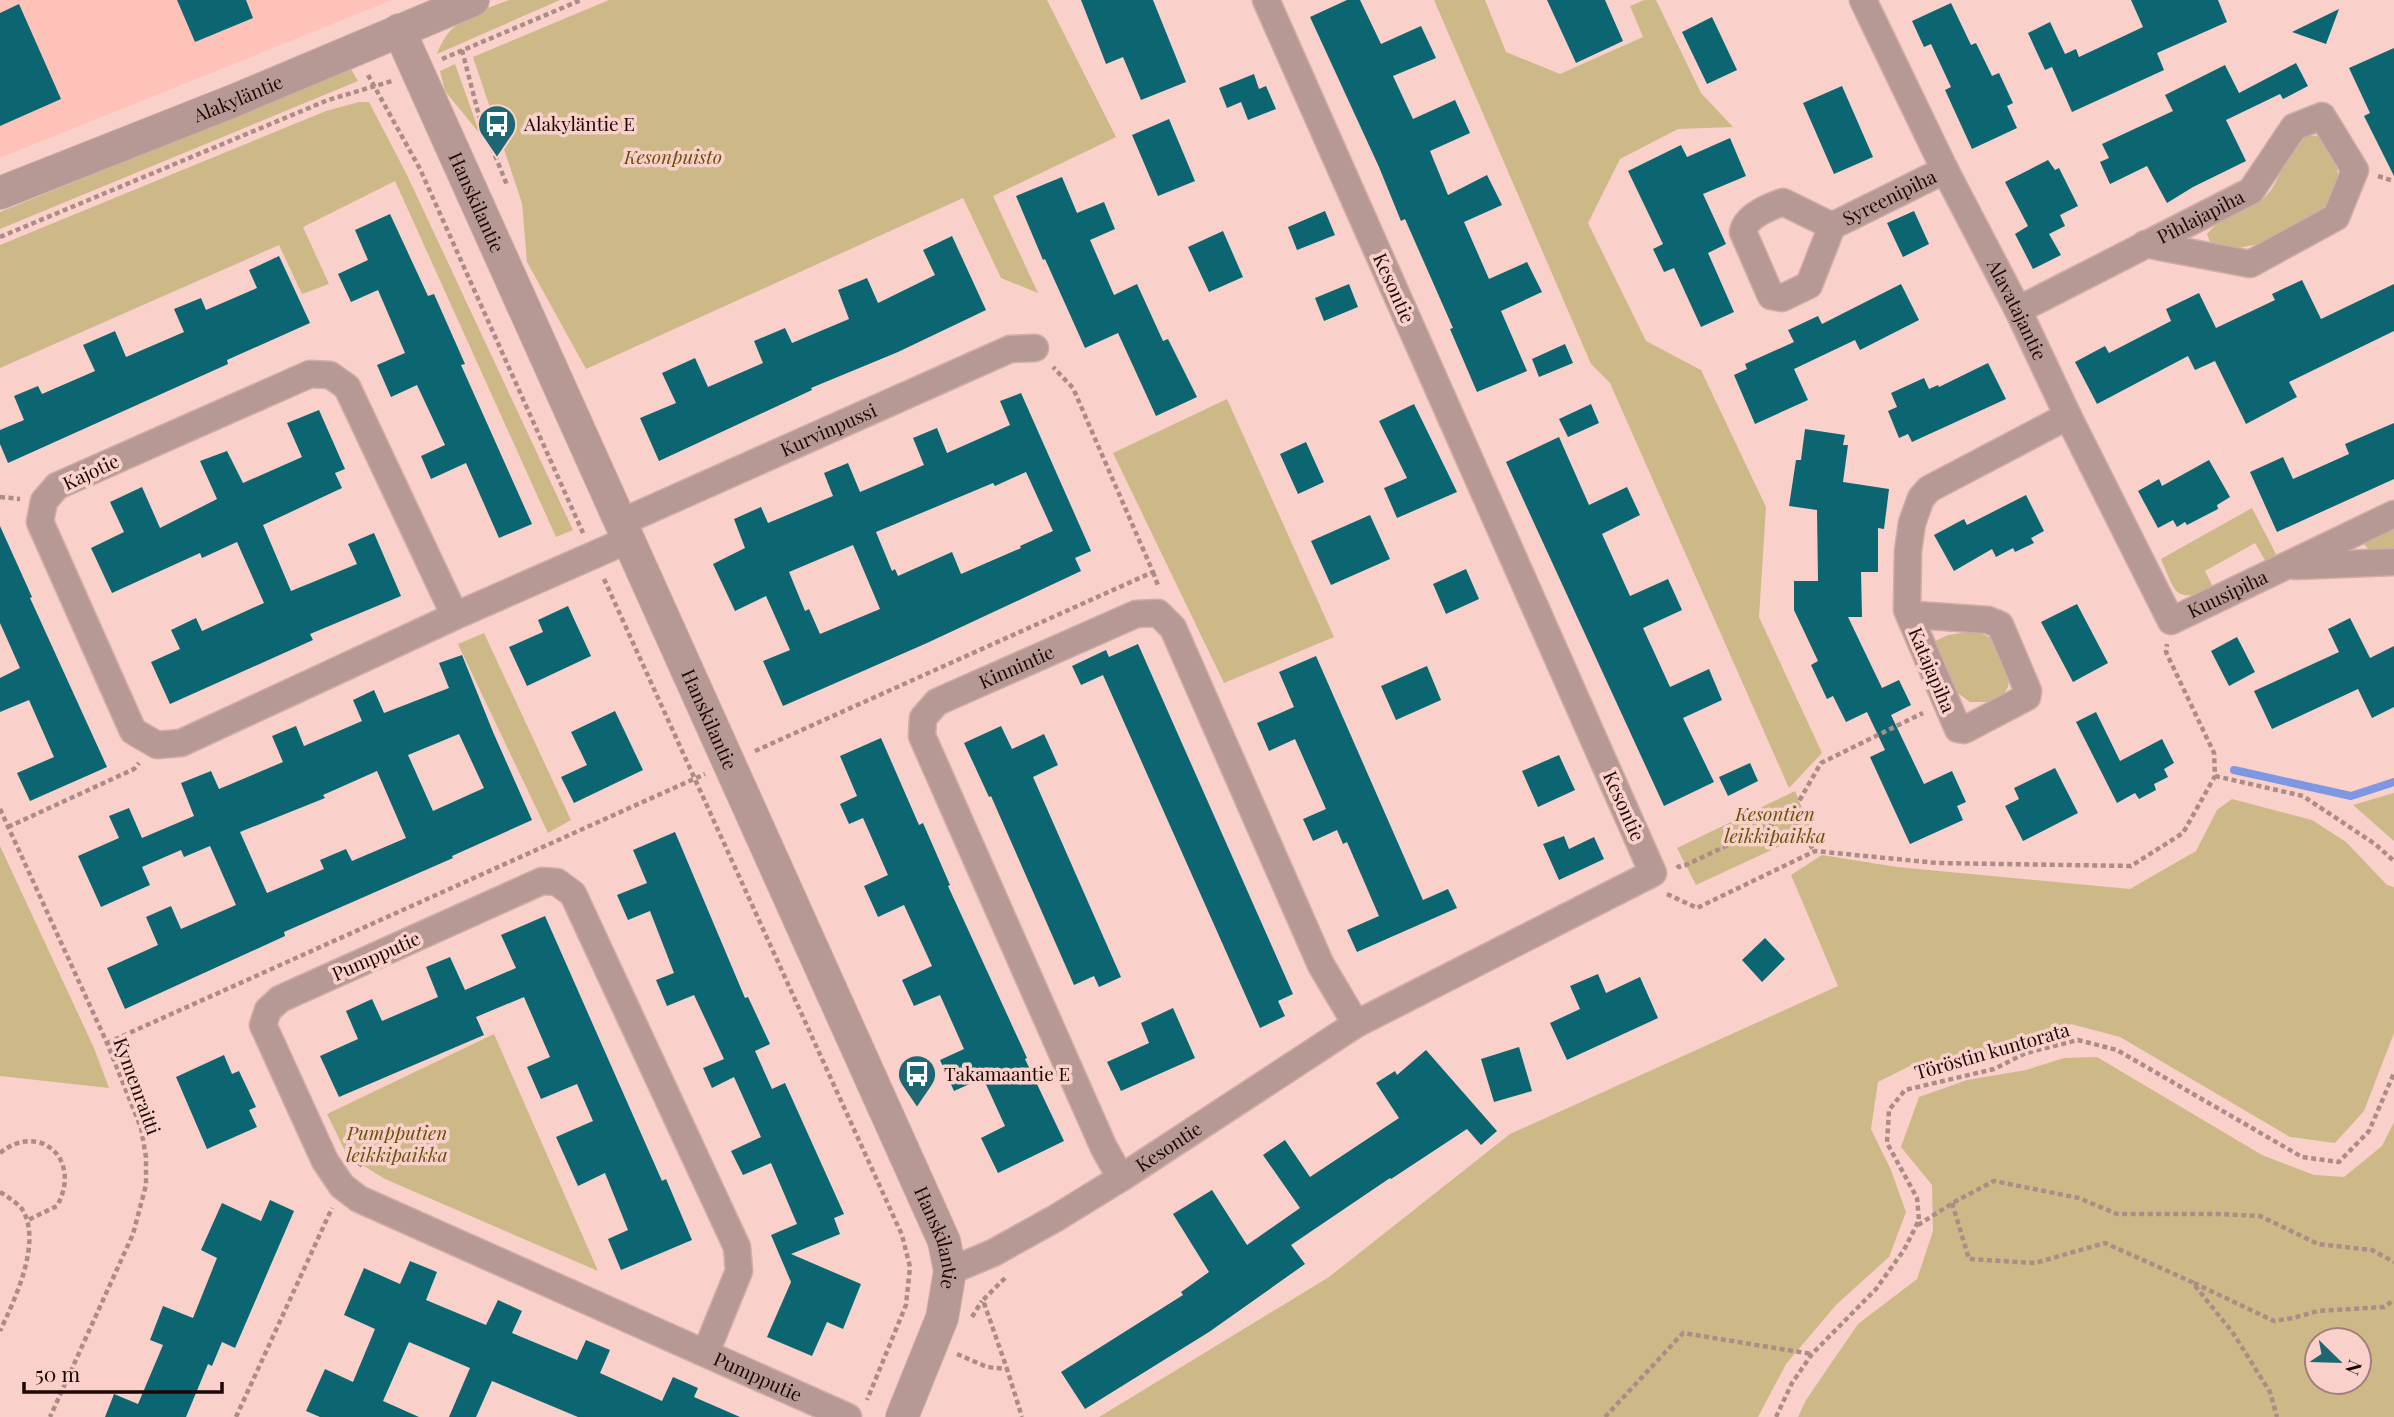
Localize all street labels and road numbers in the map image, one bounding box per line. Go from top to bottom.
street label: Alakyläntie [188,68,286,128]
street label: Hanskilantie [443,147,511,256]
street label: Syreenipiha [1838,162,1941,231]
street label: Pihlajapiha [2152,183,2249,249]
street label: Kesontie [1368,248,1422,327]
street label: Alavatajantie [1981,254,2054,364]
street label: Kurvinpussi [776,396,881,462]
street label: Kajotie [58,447,123,495]
street label: Kuusipiha [2183,562,2272,623]
street label: Katajapiha [1903,623,1963,717]
street label: Kinnintie [974,638,1058,694]
street label: Hanskilantie [676,664,744,773]
street label: Kesontie [1598,766,1652,845]
street label: Pumpputie [327,924,424,986]
street label: Töröstin kuntorata [1911,1015,2073,1085]
street label: Kymenraitti [108,1033,168,1138]
street label: Kesontie [1130,1115,1206,1177]
street label: Hanskilantie [909,1182,964,1291]
street label: Pumpputie [710,1345,806,1407]

